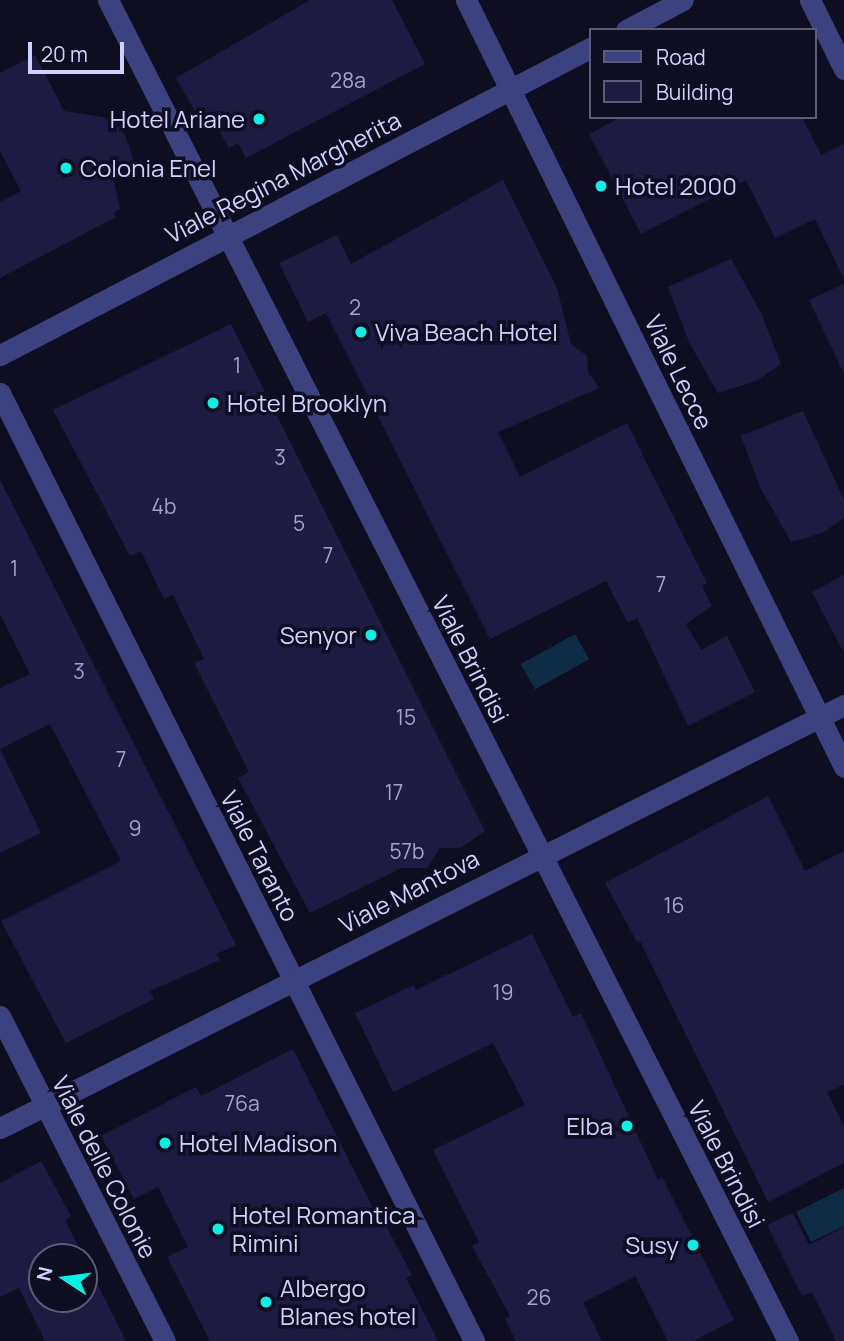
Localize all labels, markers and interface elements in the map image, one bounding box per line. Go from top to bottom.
scale bar [32,28,128,72]
legend [588,28,816,119]
text: 20 m [41,40,88,68]
text: Road [656,43,706,71]
house number: 28a [330,67,366,93]
text: Building [656,78,733,106]
place label: Hotel Ariane [110,105,245,133]
street label: Viale Regina Margherita [161,105,405,249]
marker: Hotel Ariane [251,111,267,127]
place label: Colonia Enel [80,154,217,182]
marker: Colonia Enel [58,160,74,176]
place label: Hotel 2000 [615,172,737,200]
marker: Hotel 2000 [593,178,609,194]
house number: 2 [349,294,361,320]
street label: Viale Lecce [639,310,719,434]
place label: Viva Beach Hotel [375,318,558,346]
marker: Viva Beach Hotel [353,324,369,340]
house number: 1 [233,352,241,378]
place label: Hotel Brooklyn [227,389,387,417]
marker: Hotel Brooklyn [205,395,221,411]
house number: 3 [274,444,286,470]
house number: 4b [152,493,176,519]
house number: 5 [293,510,305,536]
house number: 7 [323,542,333,568]
house number: 1 [10,555,18,581]
house number: 7 [656,571,666,597]
street label: Viale Brindisi [427,591,515,727]
place label: Senyor [280,621,357,649]
marker: Senyor [363,627,379,643]
house number: 3 [73,658,85,684]
house number: 15 [396,704,416,730]
house number: 7 [116,746,126,772]
house number: 17 [385,779,403,805]
street label: Viale Taranto [215,786,305,926]
house number: 9 [128,815,142,841]
house number: 57b [389,838,425,864]
street label: Viale Mantova [334,843,484,939]
house number: 16 [663,892,685,918]
house number: 19 [492,979,514,1005]
street label: Viale delle Colonie [47,1071,163,1263]
house number: 76a [224,1090,260,1116]
street label: Viale Brindisi [683,1096,771,1232]
place label: Elba [566,1112,613,1140]
marker: Elba [619,1118,635,1134]
place label: Hotel Madison [179,1129,338,1157]
marker: Hotel Madison [157,1135,173,1151]
place label: Hotel Romantica Rimini [232,1201,415,1257]
marker: Hotel Romantica Rimini [210,1221,226,1237]
place label: Susy [625,1231,679,1259]
marker: Susy [685,1237,701,1253]
north arrow [28,1243,98,1313]
text: N [30,1264,59,1283]
place label: Albergo Blanes hotel [280,1274,416,1330]
house number: 26 [526,1284,552,1310]
marker: Albergo Blanes hotel [258,1294,274,1310]

